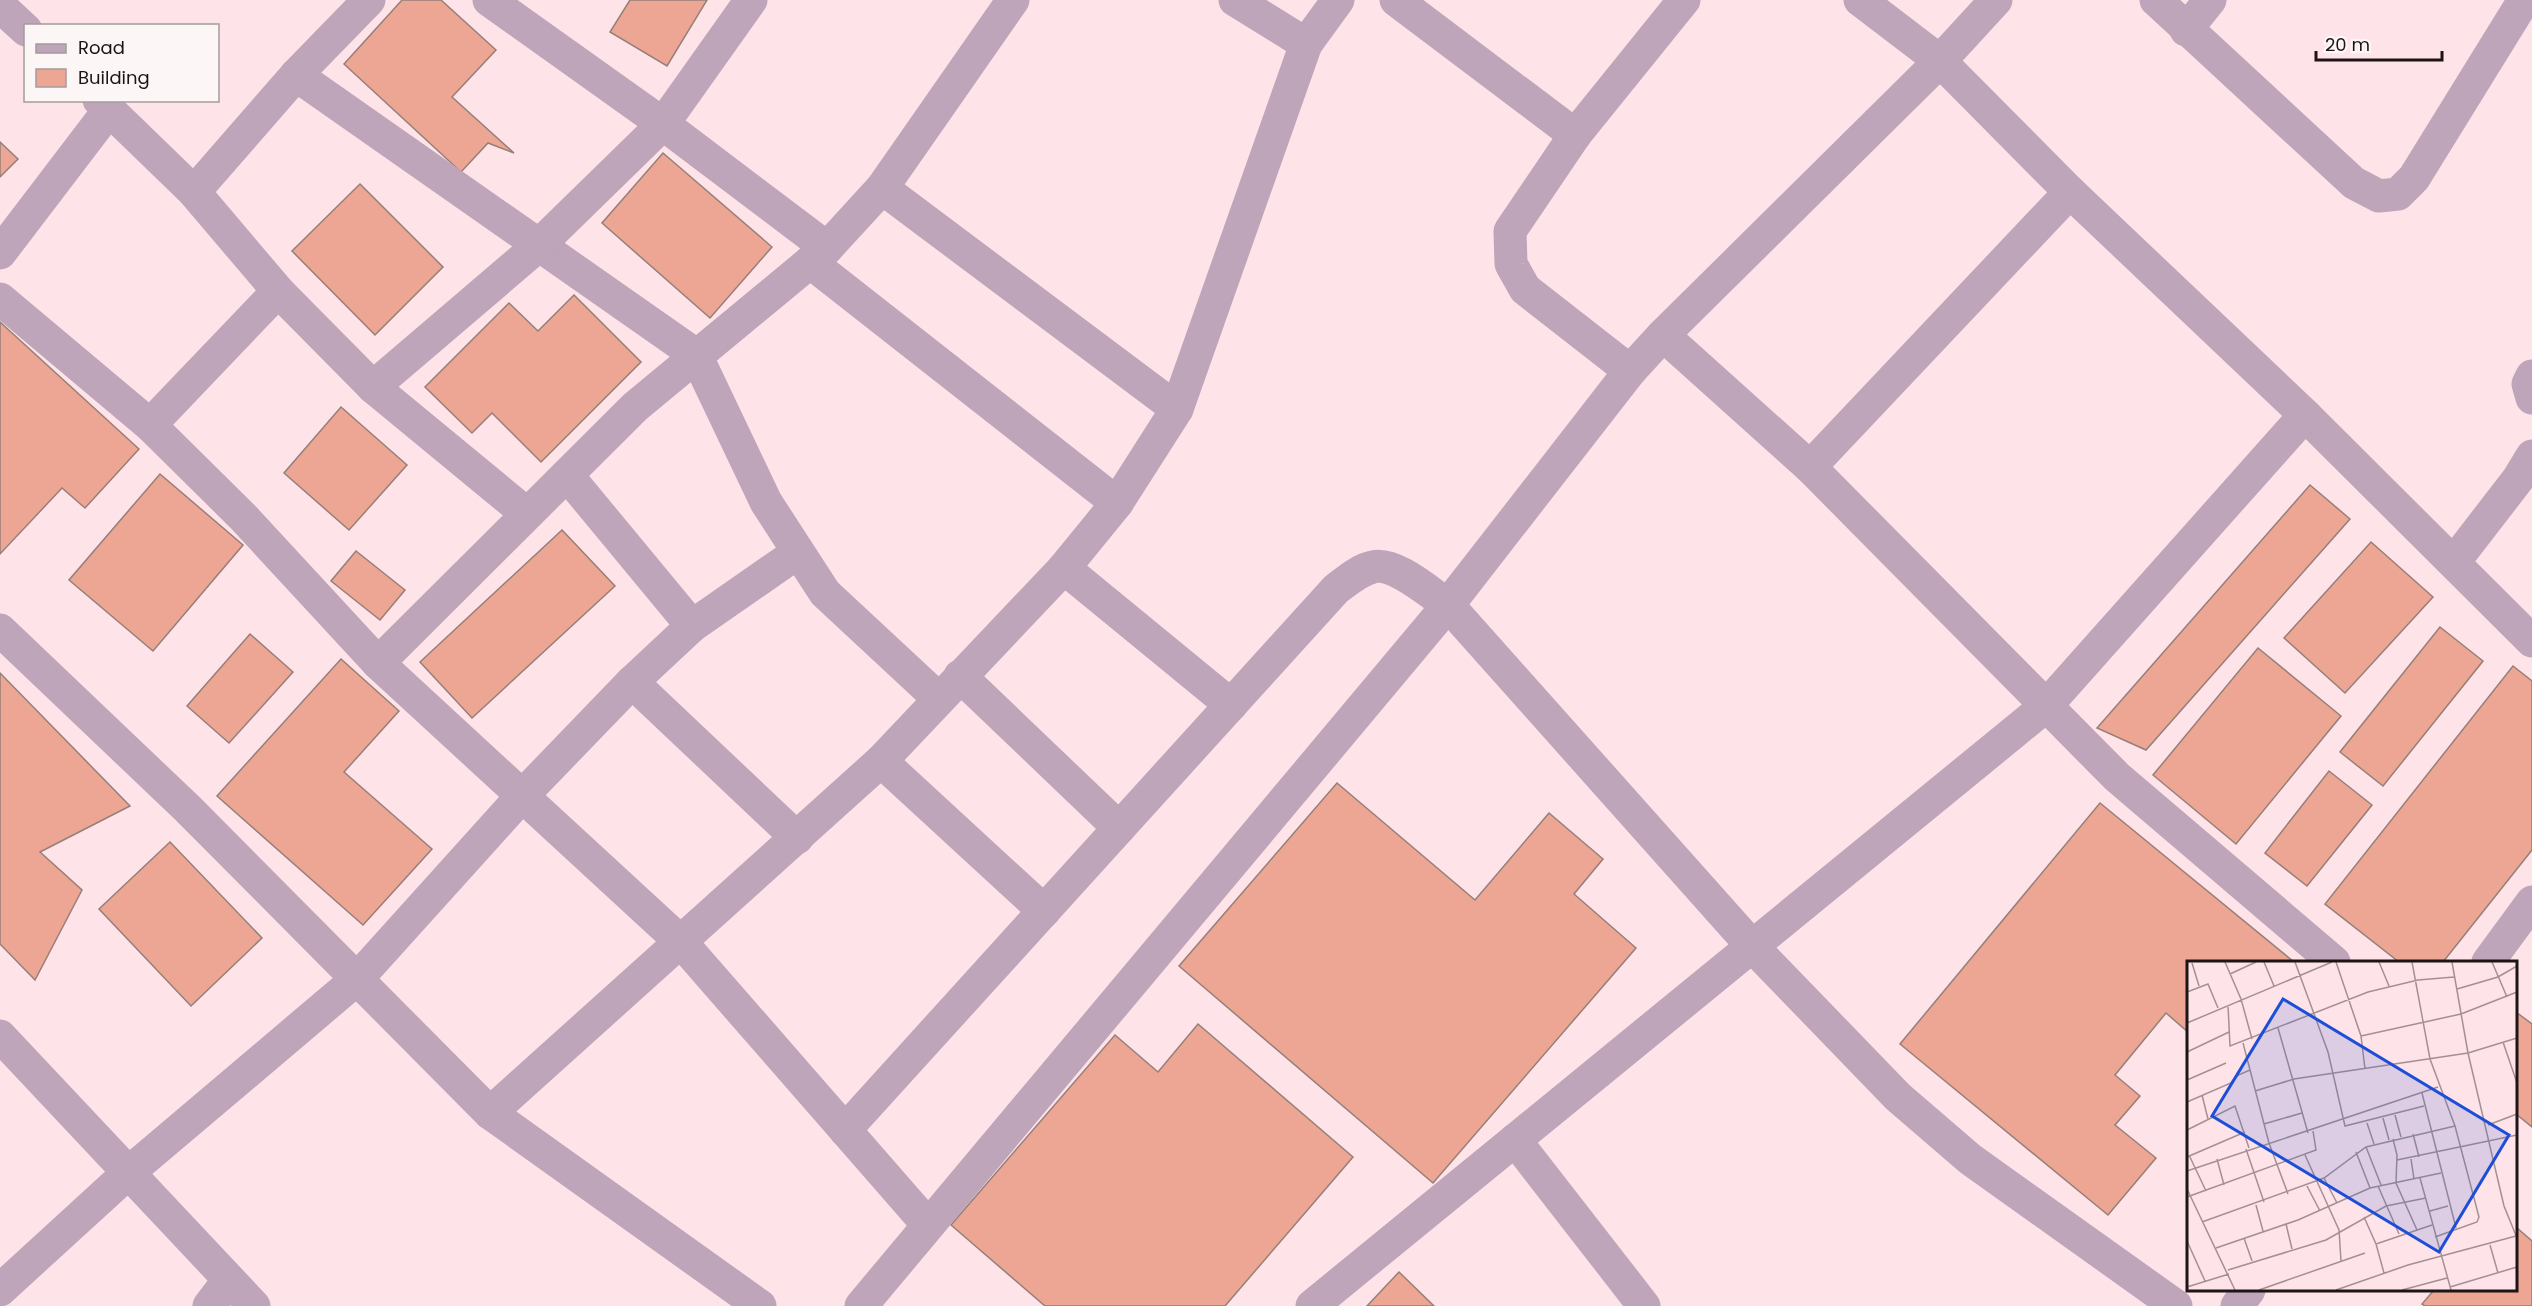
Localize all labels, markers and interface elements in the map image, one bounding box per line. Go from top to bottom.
legend [24,24,219,102]
scale bar [2316,24,2442,62]
text: 20 m [2325,32,2370,57]
text: Road [78,35,125,60]
text: Building [78,65,150,90]
inset map [2187,961,2517,1291]

